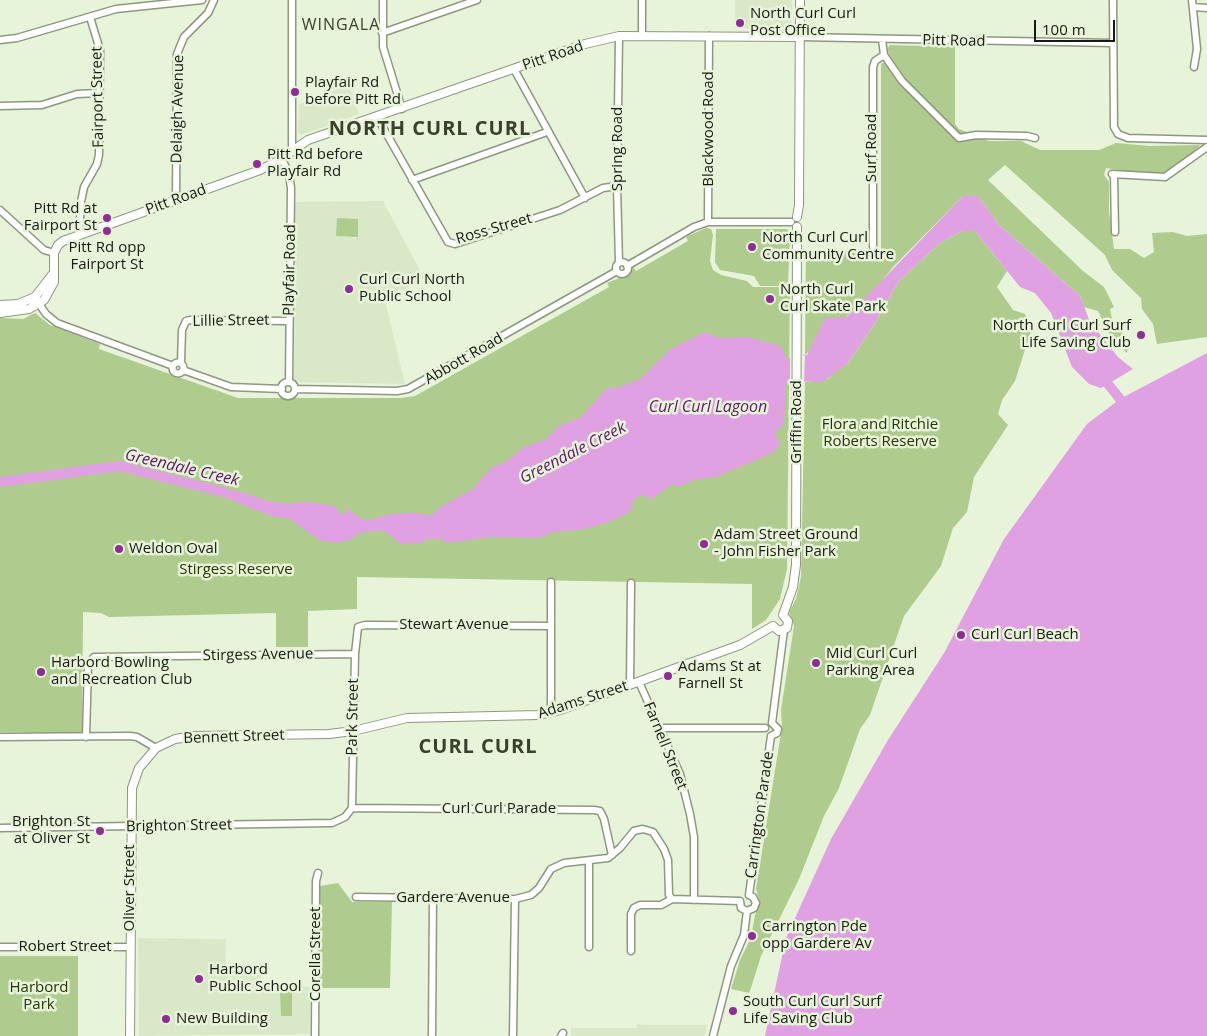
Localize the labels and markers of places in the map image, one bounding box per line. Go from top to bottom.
place label: North Curl Curl Post Office [750,5,856,40]
marker: North Curl Curl Post Office [734,17,746,29]
place label: Playfair Rd before Pitt Rd [305,74,401,109]
marker: Playfair Rd before Pitt Rd [289,86,301,98]
place label: Pitt Rd before Playfair Rd [267,146,363,181]
marker: Pitt Rd before Playfair Rd [251,158,263,170]
place label: Pitt Rd at Fairport St [24,200,97,235]
marker: Pitt Rd at Fairport St [101,212,113,224]
marker: Pitt Rd opp Fairport St [101,225,113,237]
place label: North Curl Curl Community Centre [762,229,894,264]
place label: Pitt Rd opp Fairport St [68,239,146,274]
marker: North Curl Curl Community Centre [746,241,758,253]
place label: Curl Curl North Public School [359,271,465,306]
place label: North Curl Curl Skate Park [780,281,886,316]
marker: Curl Curl North Public School [343,283,355,295]
marker: North Curl Curl Skate Park [764,293,776,305]
place label: North Curl Curl Surf Life Saving Club [993,317,1131,352]
marker: North Curl Curl Surf Life Saving Club [1135,329,1147,341]
place label: Adam Street Ground - John Fisher Park [714,526,858,561]
marker: Adam Street Ground - John Fisher Park [698,538,710,550]
place label: Weldon Oval [129,540,218,558]
marker: Weldon Oval [113,543,125,555]
place label: Curl Curl Beach [971,626,1079,644]
marker: Curl Curl Beach [955,629,967,641]
place label: Mid Curl Curl Parking Area [826,645,917,680]
place label: Harbord Bowling and Recreation Club [51,654,192,689]
marker: Mid Curl Curl Parking Area [810,657,822,669]
place label: Adams St at Farnell St [678,658,761,693]
marker: Harbord Bowling and Recreation Club [35,666,47,678]
marker: Adams St at Farnell St [662,670,674,682]
place label: Brighton St at Oliver St [12,813,90,848]
marker: Brighton St at Oliver St [94,825,106,837]
place label: Carrington Pde opp Gardere Av [762,918,872,953]
marker: Carrington Pde opp Gardere Av [746,930,758,942]
place label: Harbord Public School [209,961,301,996]
marker: Harbord Public School [193,973,205,985]
place label: South Curl Curl Surf Life Saving Club [743,993,881,1028]
marker: South Curl Curl Surf Life Saving Club [727,1005,739,1017]
place label: New Building [176,1010,268,1028]
marker: New Building [160,1013,172,1025]

